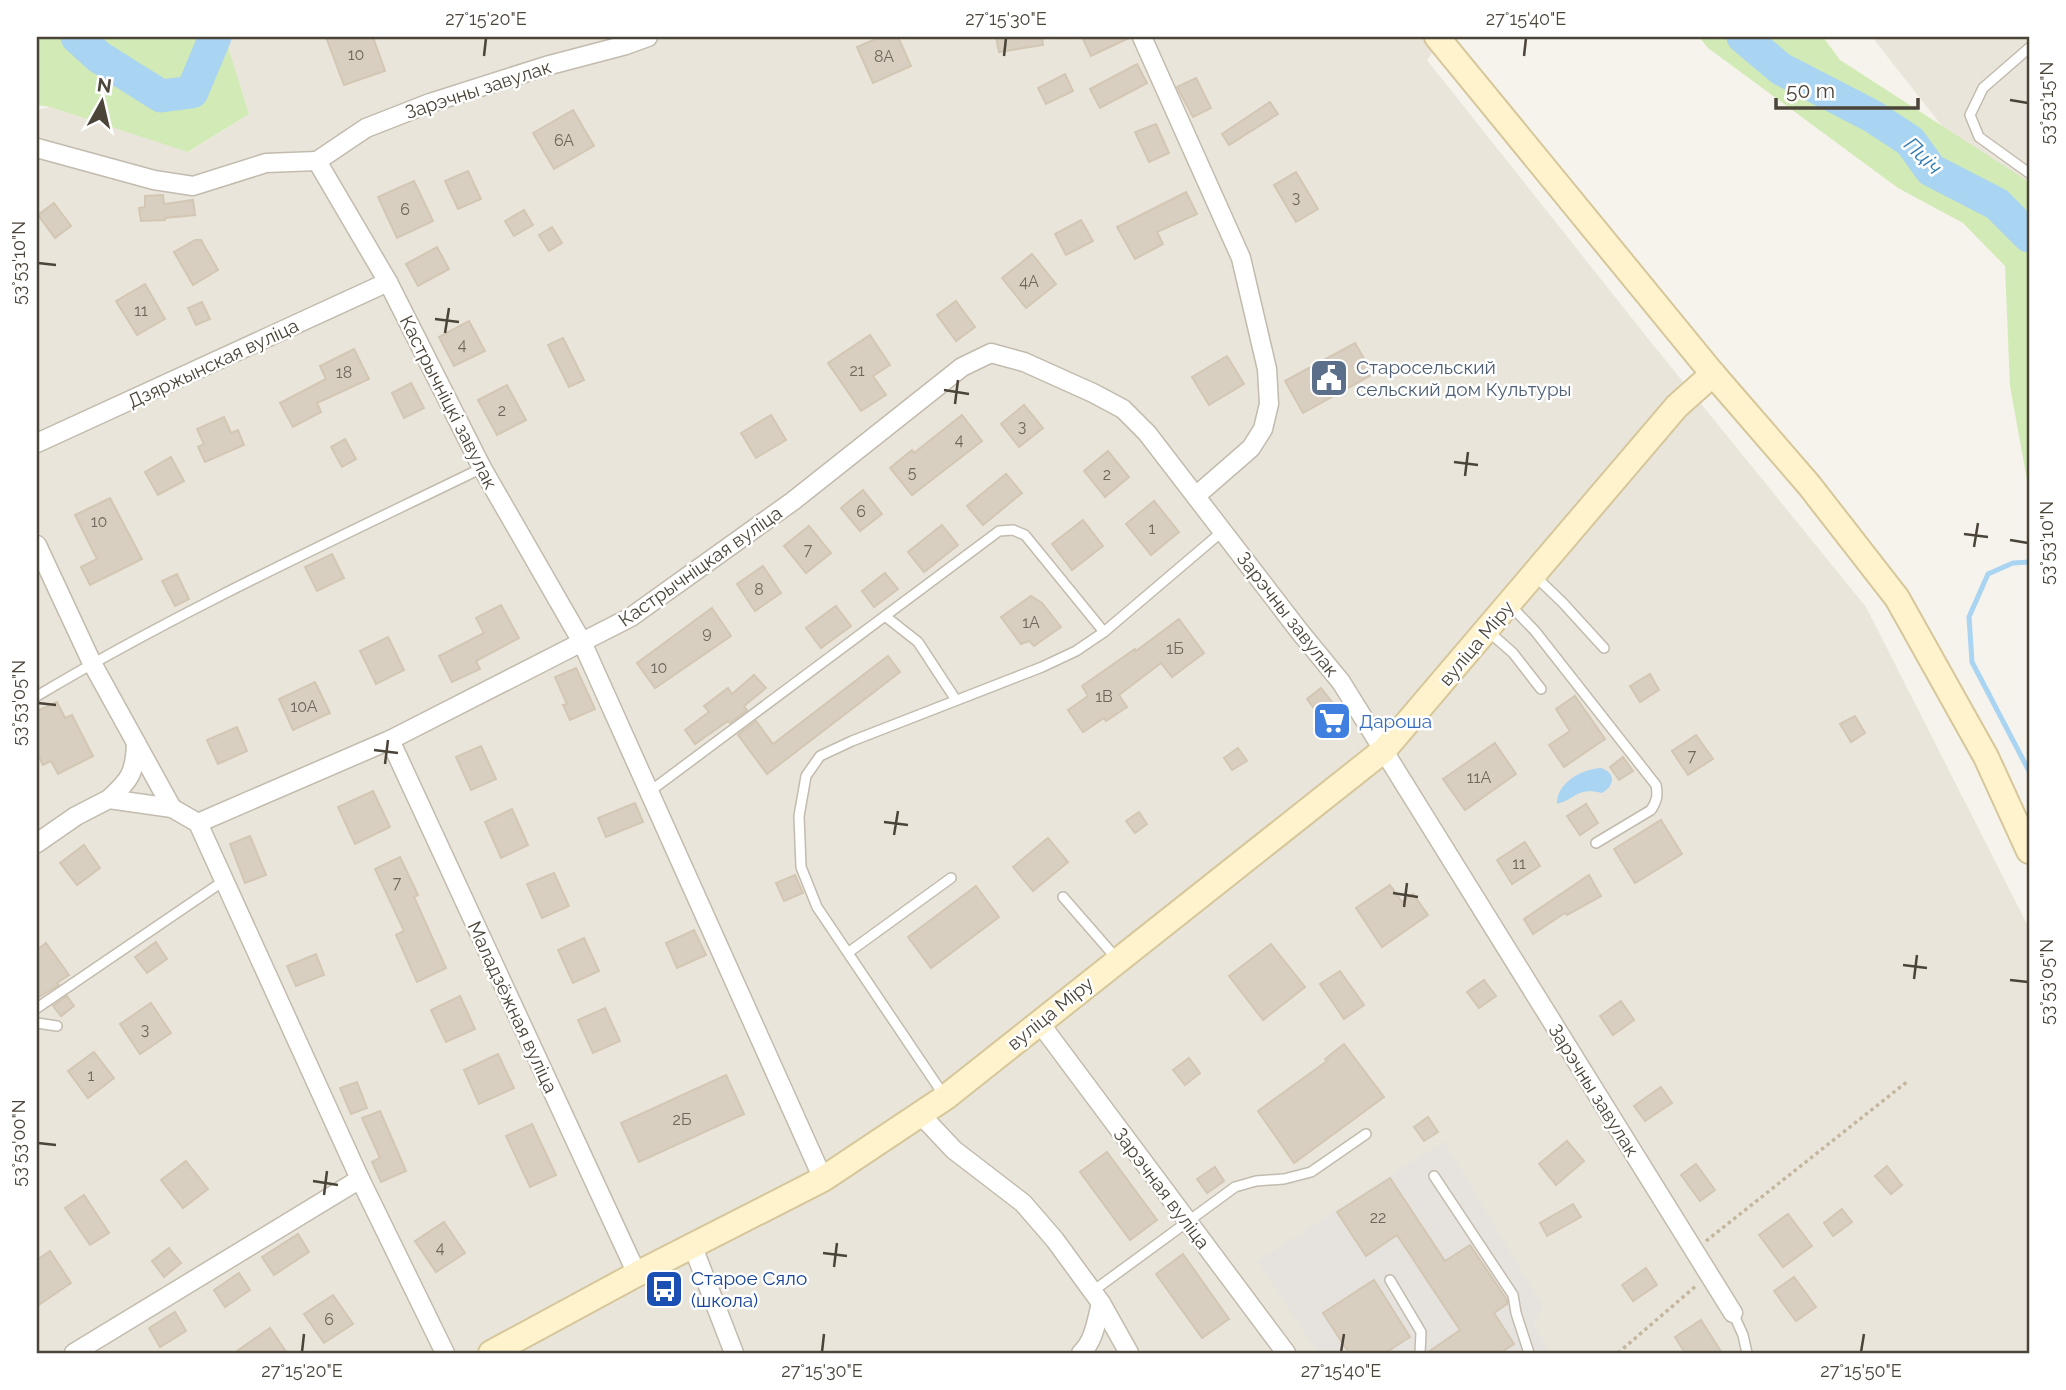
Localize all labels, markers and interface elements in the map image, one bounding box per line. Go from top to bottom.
text: 27°15'20"E [445,8,527,29]
text: 27°15'30"E [965,8,1047,29]
text: 27°15'40"E [1486,8,1566,29]
house number: 10 [348,45,364,64]
house number: 8А [874,47,894,66]
street label: Зарэчны завулак [402,55,554,123]
text: 53°53'15"N [2036,62,2057,144]
north arrow [66,66,136,136]
scale bar [1776,66,1917,110]
text: N [96,73,113,97]
text: 50 m [1786,78,1835,103]
house number: 6А [554,131,574,150]
water label: Пціч [1899,132,1948,180]
house number: 3 [1292,188,1300,207]
house number: 6 [400,200,410,219]
text: 53°53'10"N [8,221,29,305]
house number: 4А [1019,272,1039,291]
house number: 11 [134,301,148,320]
street label: Кастрычніцкі завулак [396,311,502,493]
street label: Дзяржынская вуліца [124,314,302,412]
house number: 4 [458,335,467,354]
place label: Старосельский сельский дом Культуры [1356,356,1572,400]
public building icon: Старосельский сельский дом Культуры [1308,357,1350,399]
house number: 21 [849,361,865,380]
house number: 18 [336,363,352,382]
house number: 2 [498,401,506,420]
house number: 3 [1018,417,1026,436]
house number: 4 [955,430,964,449]
house number: 5 [908,463,917,482]
house number: 2 [1103,465,1111,484]
street label: Кастрычніцкая вуліца [614,501,786,631]
text: 53°53'10"N [2036,501,2057,585]
house number: 6 [856,502,866,521]
house number: 10 [91,512,107,531]
house number: 1 [1149,519,1156,538]
house number: 7 [804,540,813,559]
street label: Зарэчны завулак [1232,547,1344,681]
house number: 8 [754,580,764,599]
street label: вуліца Міру [1434,596,1518,690]
house number: 1А [1022,613,1040,632]
house number: 9 [702,623,712,642]
house number: 1Б [1166,639,1184,658]
house number: 10 [651,658,667,677]
text: 53°53'05"N [8,660,29,746]
house number: 1В [1095,687,1113,706]
house number: 10А [290,697,318,716]
supermarket icon: Дароша [1311,700,1353,742]
place label: Дароша [1359,710,1432,732]
house number: 7 [1688,746,1697,765]
house number: 11А [1467,768,1491,787]
house number: 11 [1512,854,1526,873]
house number: 7 [393,873,402,892]
street label: Маладзёжная вуліца [464,918,562,1096]
text: 53°53'05"N [2036,939,2057,1025]
street label: вуліца Міру [1003,972,1097,1054]
house number: 3 [141,1020,149,1039]
street label: Зарэчны завулак [1544,1020,1644,1160]
house number: 1 [88,1066,95,1085]
text: 53°53'00"N [8,1099,29,1187]
house number: 2Б [673,1110,691,1129]
street label: Зарэчная вуліца [1109,1123,1215,1253]
house number: 22 [1370,1208,1386,1227]
house number: 4 [436,1238,445,1257]
place label: Старое Сяло (школа) [691,1267,807,1311]
bus stop icon: Старое Сяло (школа) [643,1268,685,1310]
house number: 6 [324,1310,334,1329]
text: 27°15'20"E [261,1360,343,1381]
text: 27°15'30"E [781,1360,863,1381]
text: 27°15'40"E [1301,1360,1381,1381]
text: 27°15'50"E [1820,1360,1902,1381]

